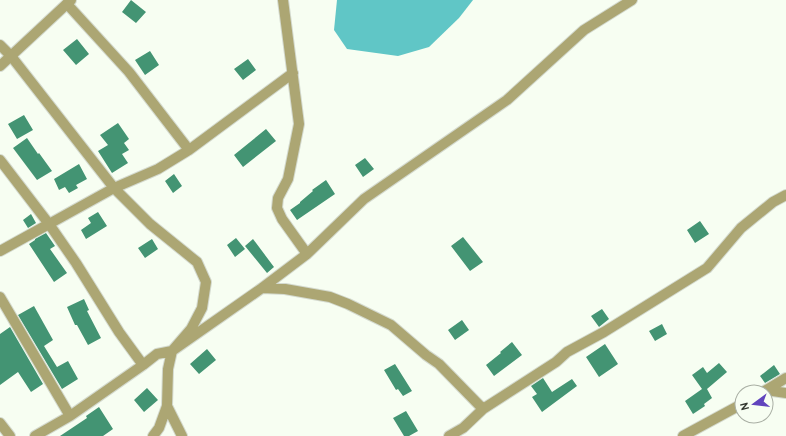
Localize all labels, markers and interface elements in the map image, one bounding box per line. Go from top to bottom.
north arrow [734,384,774,424]
text: N [738,401,753,412]

